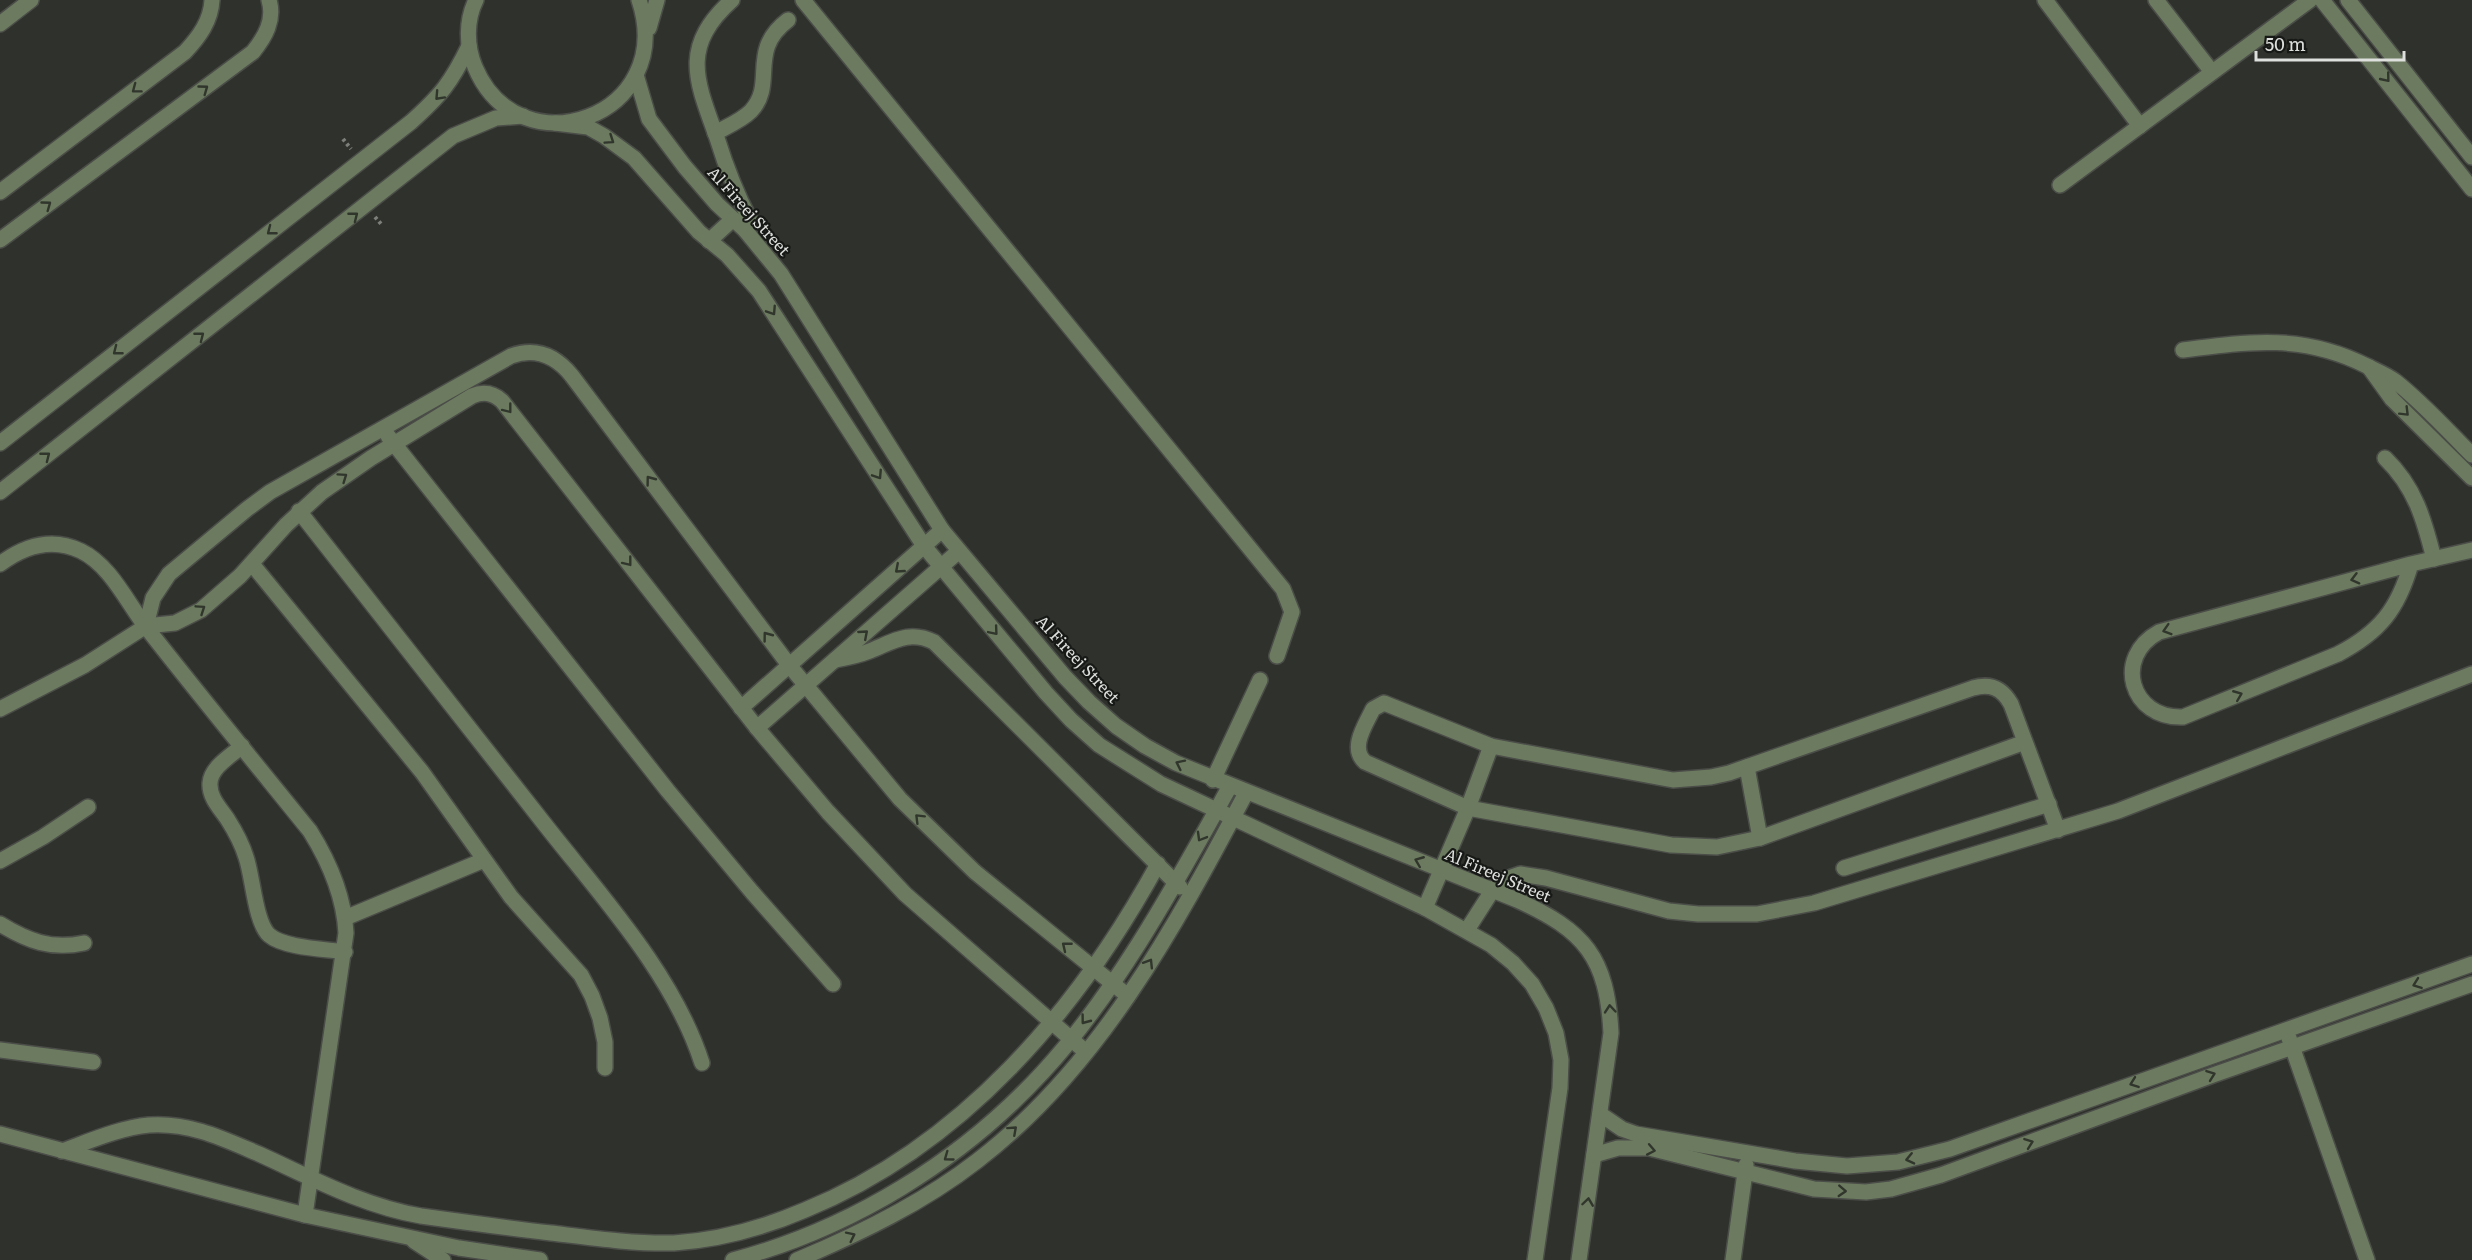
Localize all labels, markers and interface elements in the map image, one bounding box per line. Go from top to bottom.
scale bar [2256,24,2404,62]
text: 50 m [2265,30,2306,57]
one-way arrow [2378,71,2389,82]
one-way arrow [131,82,142,93]
one-way arrow [198,86,209,97]
one-way arrow [435,89,446,99]
one-way arrow [603,133,614,144]
street label: Al Fireej Street [703,160,797,261]
one-way arrow [41,201,52,212]
one-way arrow [347,213,358,224]
one-way arrow [267,224,278,235]
one-way arrow [765,305,777,315]
one-way arrow [193,333,204,344]
one-way arrow [113,344,124,355]
one-way arrow [500,402,511,413]
one-way arrow [2398,405,2409,416]
one-way arrow [39,453,50,464]
one-way arrow [871,468,882,479]
one-way arrow [336,473,347,484]
one-way arrow [647,476,658,487]
one-way arrow [620,556,631,567]
one-way arrow [895,562,905,573]
one-way arrow [2350,572,2361,584]
one-way arrow [194,606,205,617]
street label: Al Fireej Street [1031,609,1127,708]
one-way arrow [2162,623,2173,635]
one-way arrow [987,624,998,635]
one-way arrow [858,630,868,641]
one-way arrow [764,632,775,643]
one-way arrow [2231,690,2242,702]
one-way arrow [1175,760,1186,772]
one-way arrow [915,815,926,825]
one-way arrow [1196,831,1208,841]
street label: Al Fireej Street [1442,841,1556,907]
one-way arrow [1414,856,1425,868]
one-way arrow [1062,943,1073,954]
one-way arrow [1142,959,1153,970]
one-way arrow [2412,976,2423,989]
one-way arrow [1604,1004,1617,1013]
one-way arrow [1082,1013,1093,1024]
one-way arrow [2206,1070,2216,1083]
one-way arrow [2129,1076,2140,1089]
one-way arrow [1007,1126,1017,1137]
one-way arrow [2023,1138,2034,1151]
one-way arrow [1646,1143,1656,1156]
one-way arrow [943,1150,954,1161]
one-way arrow [1905,1152,1915,1165]
one-way arrow [1837,1185,1846,1198]
one-way arrow [1581,1197,1593,1207]
one-way arrow [844,1232,855,1244]

